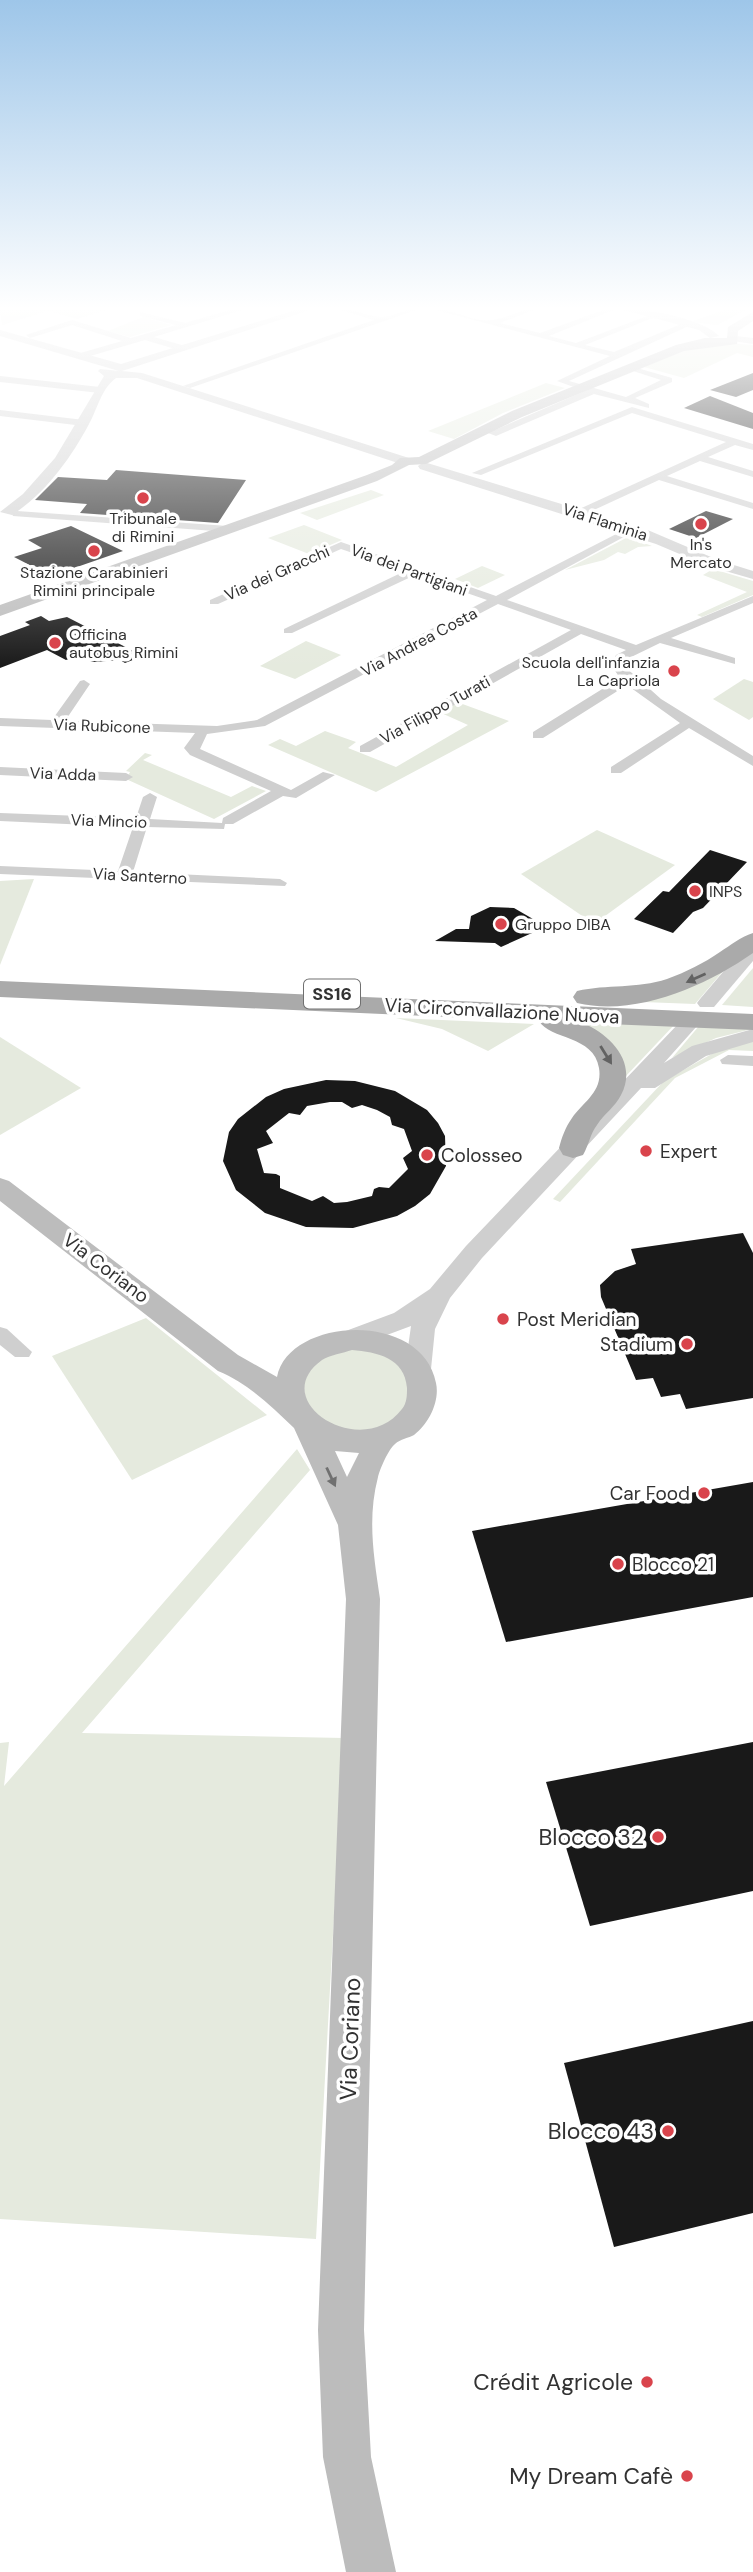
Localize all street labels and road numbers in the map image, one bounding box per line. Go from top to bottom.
street label: Via Flaminia [560,498,650,546]
street label: Via dei Partigiani [348,539,470,601]
street label: Via dei Gracchi [221,540,333,606]
street label: Via Andrea Costa [357,603,481,681]
street label: Via Filippo Turati [376,671,494,749]
street label: Via Rubicone [53,714,151,738]
street label: Via Adda [29,762,97,786]
street label: Via Mincio [70,809,148,833]
street label: Via Santerno [92,863,188,889]
road number: SS16 [304,979,360,1009]
street label: Via Circonvallazione Nuova [384,992,620,1030]
street label: Via Coriano [58,1227,154,1309]
street label: Via Coriano [333,1977,367,2101]

